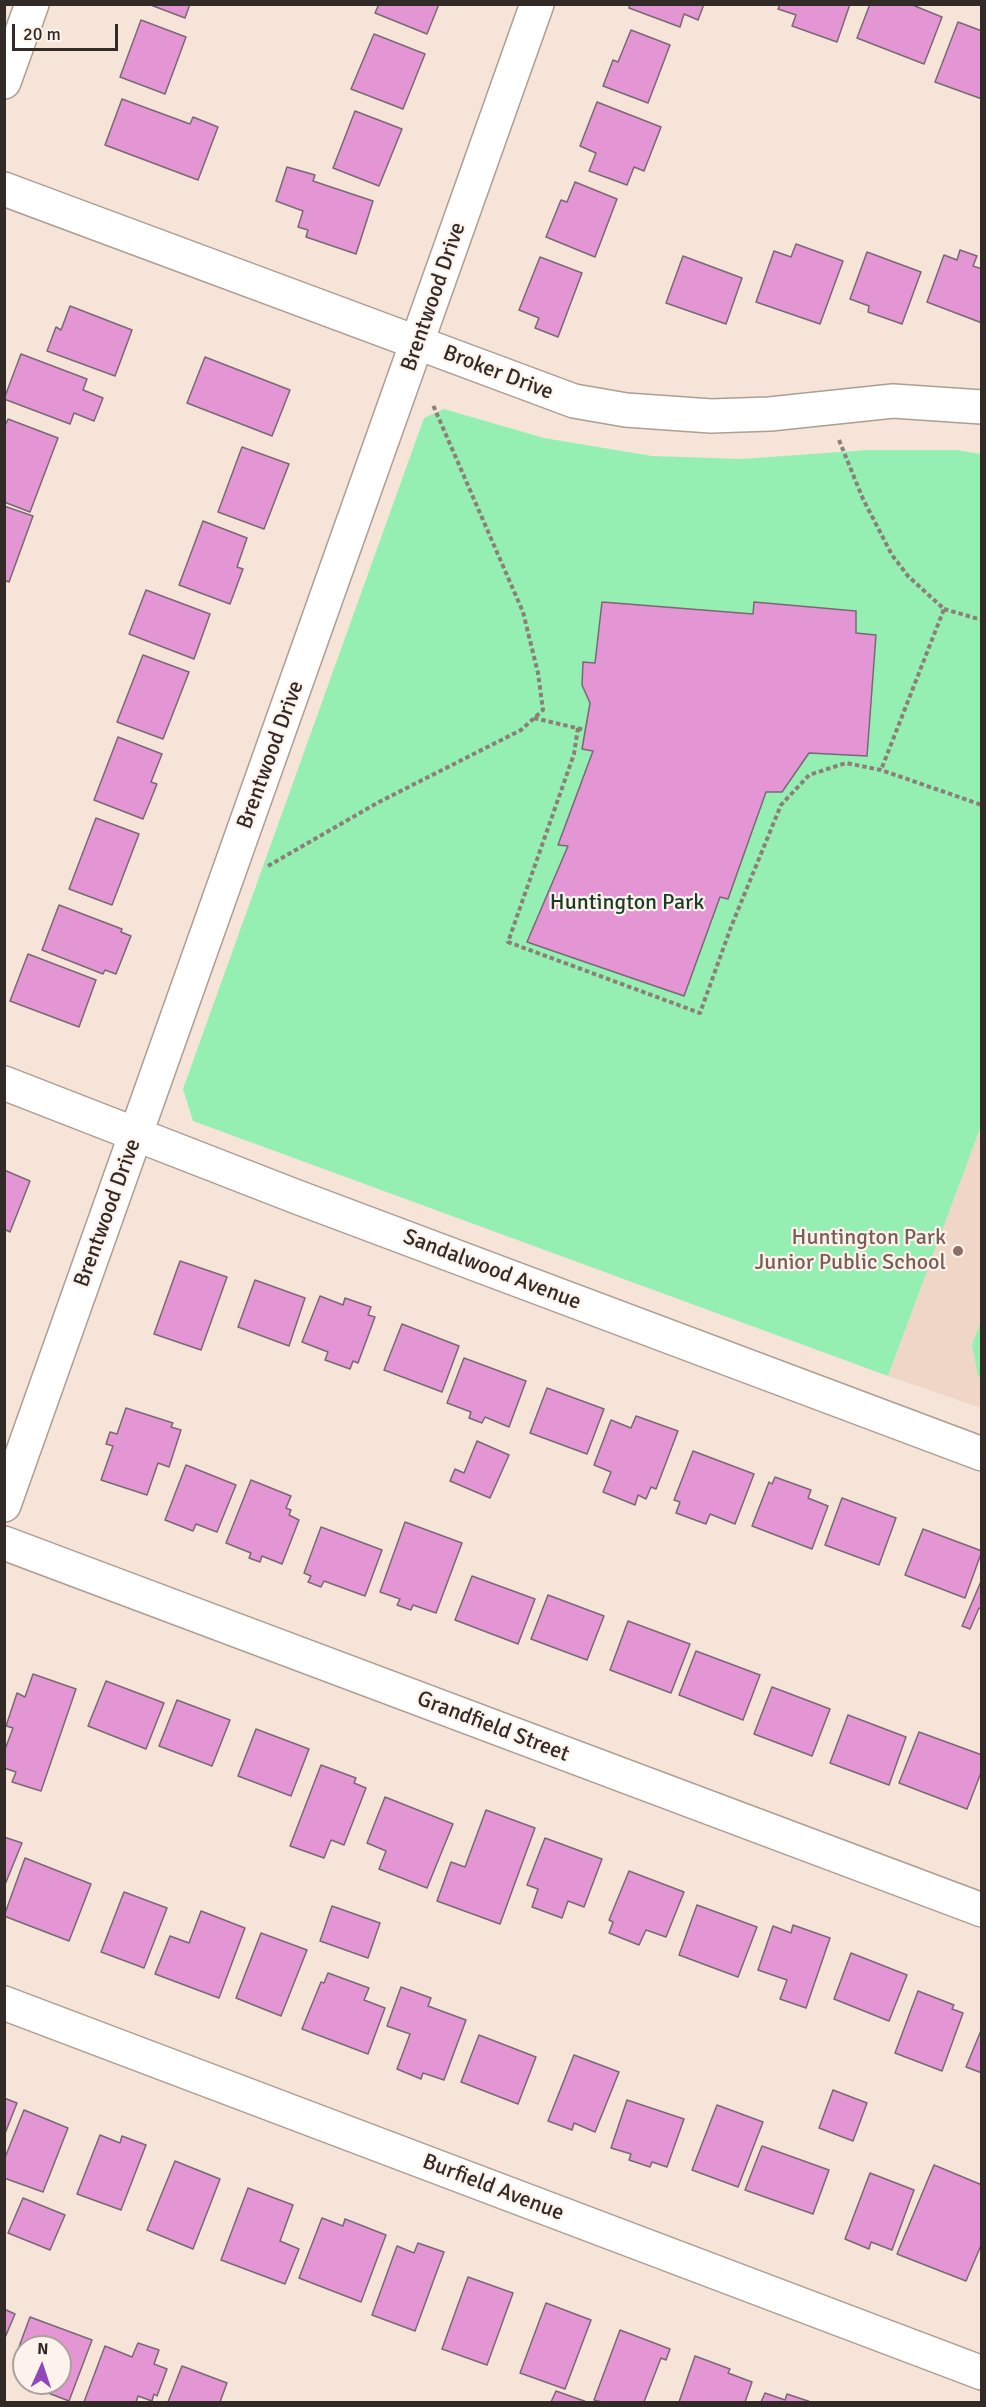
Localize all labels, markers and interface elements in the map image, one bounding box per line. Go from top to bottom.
scale bar [15,12,122,50]
text: 20 m [23,23,61,45]
street label: Brentwood Drive [396,219,472,375]
street label: Broker Drive [439,340,557,406]
street label: Brentwood Drive [232,677,310,833]
park label: Huntington Park [550,890,704,916]
street label: Brentwood Drive [69,1135,147,1291]
street label: Sandalwood Avenue [399,1224,585,1316]
place label: Huntington Park Junior Public School [754,1225,946,1276]
marker: Huntington Park Junior Public School [951,1244,965,1258]
street label: Grandfield Street [413,1686,573,1768]
street label: Burfield Avenue [418,2149,568,2227]
north arrow [12,2335,72,2395]
text: N [37,2339,49,2359]

